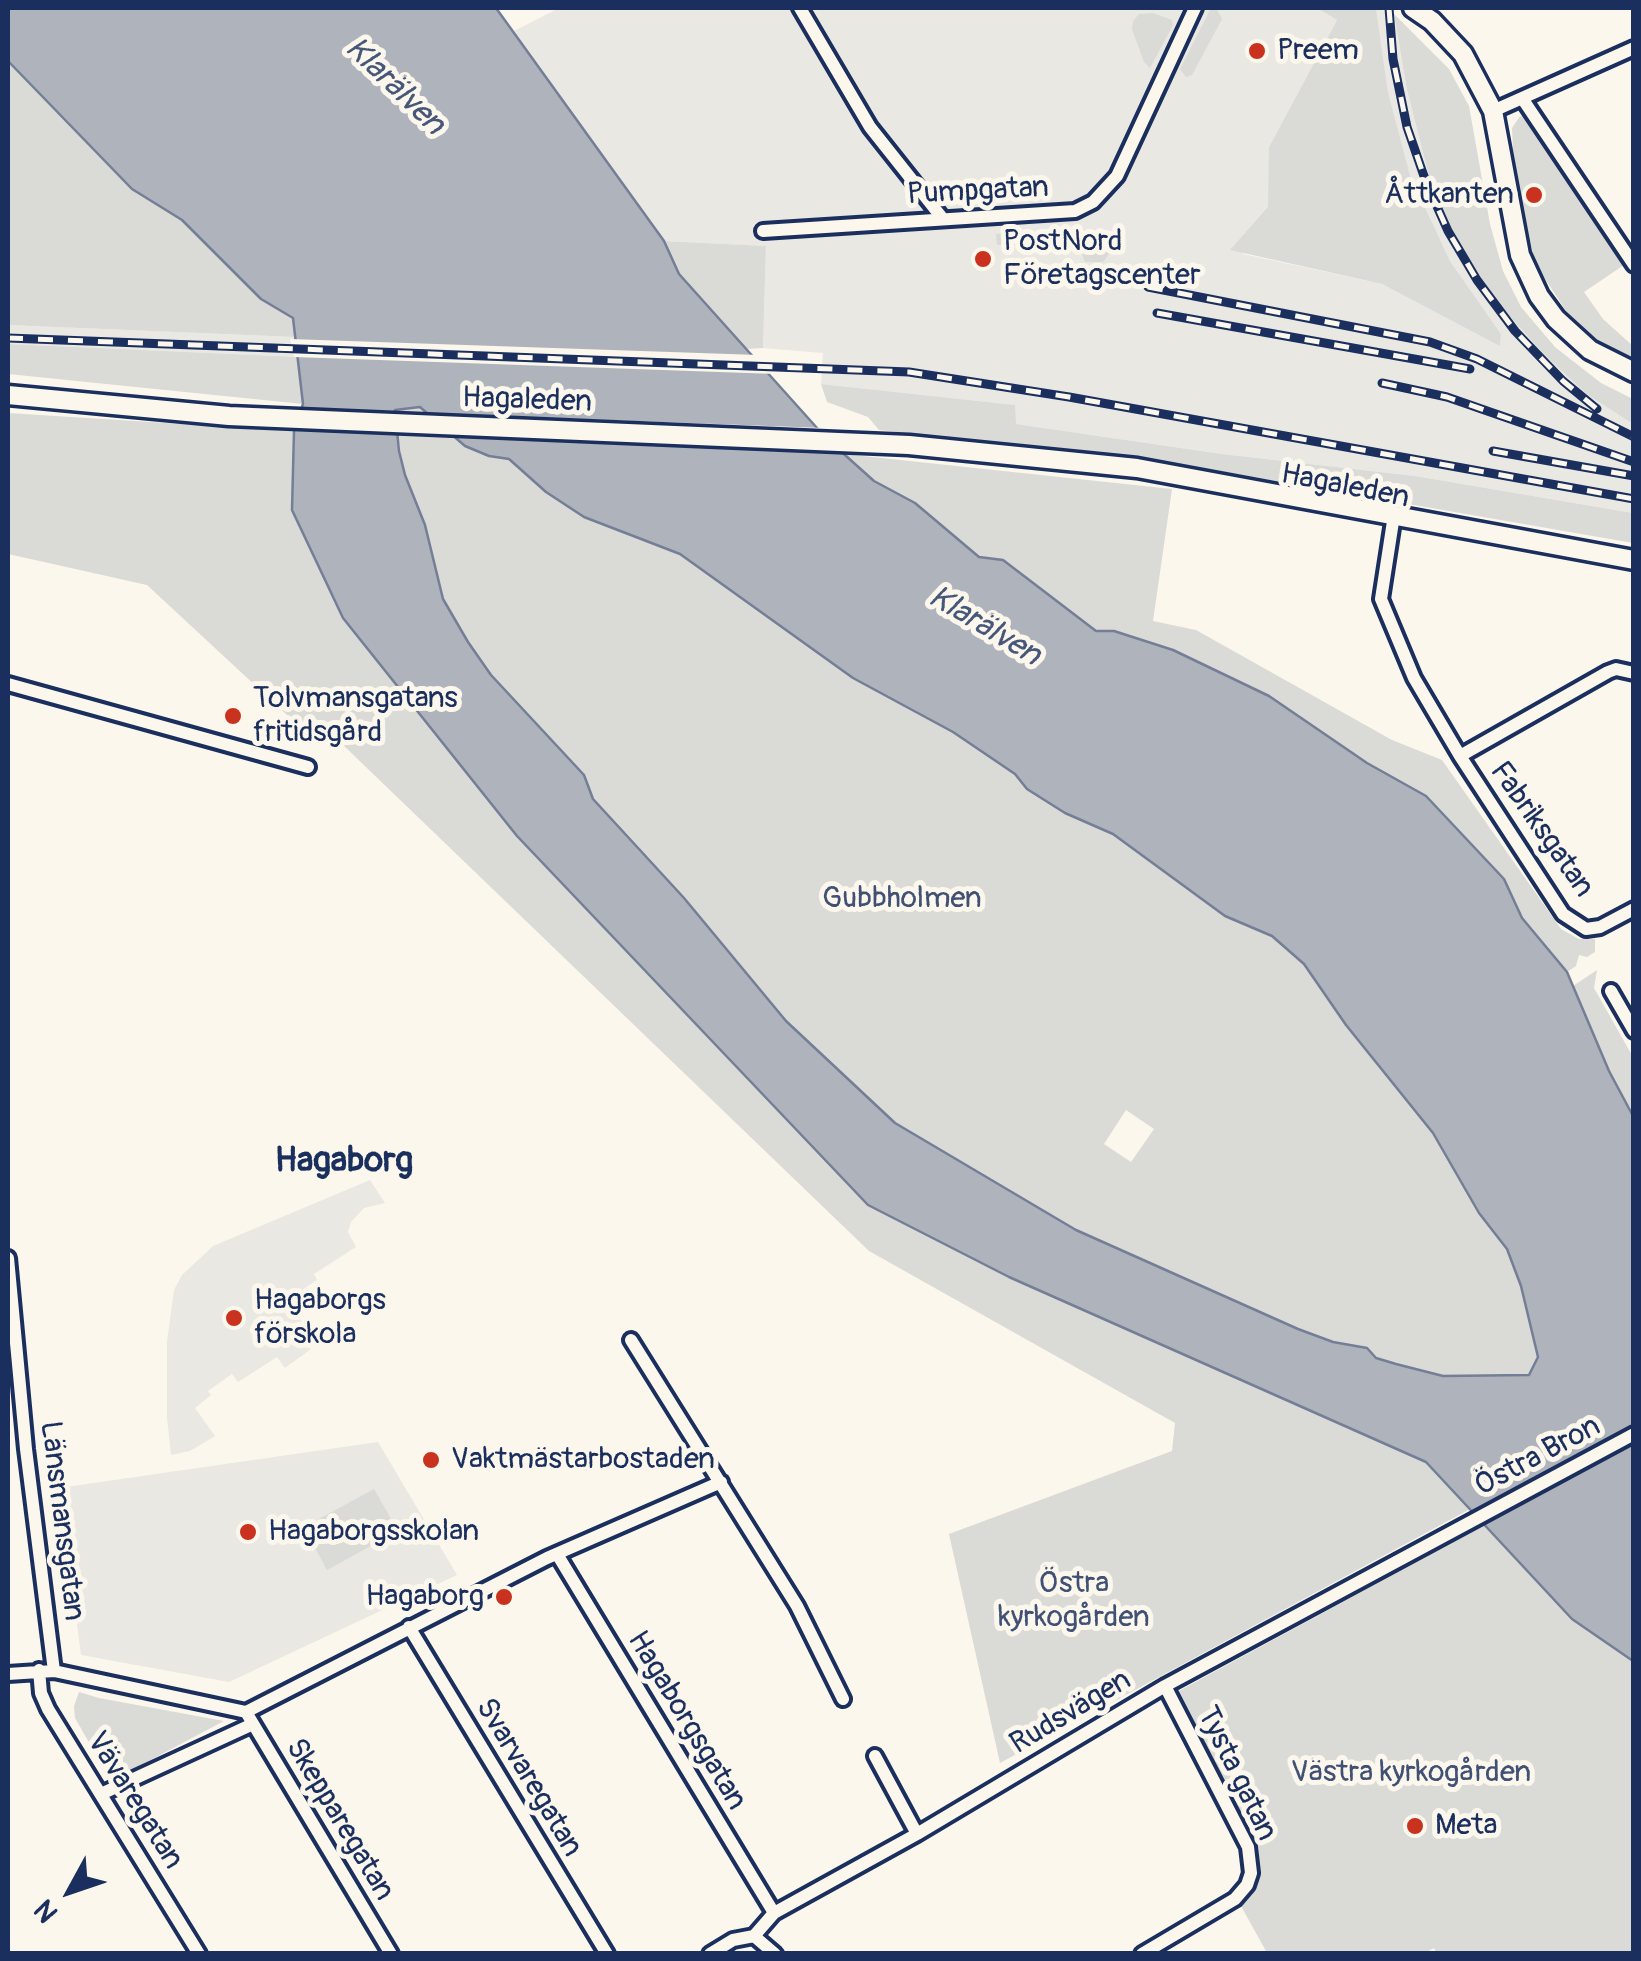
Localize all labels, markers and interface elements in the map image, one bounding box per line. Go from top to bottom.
water label: Klarälven [336,30,452,144]
place label: Preem [1277,33,1359,69]
marker: Preem [1246,40,1268,62]
street label: Pumpgatan [906,170,1050,214]
place label: Åttkanten [1384,177,1514,213]
marker: Åttkanten [1523,184,1545,206]
place label: PostNord Företagscenter [1003,224,1201,294]
marker: PostNord Företagscenter [972,248,994,270]
street label: Hagaleden [461,381,593,421]
street label: Hagaleden [1278,457,1412,517]
water label: Klarälven [921,579,1047,675]
place label: Tolvmansgatans fritidsgård [253,681,458,752]
marker: Tolvmansgatans fritidsgård [222,705,244,727]
street label: Fabriksgatan [1481,755,1601,905]
park label: Gubbholmen [822,881,982,917]
district label: Hagaborg [275,1141,413,1183]
place label: Hagaborgs förskola [254,1283,386,1354]
marker: Hagaborgs förskola [223,1307,245,1329]
street label: Östra Bron [1469,1409,1607,1505]
street label: Länsmansgatan [31,1419,91,1623]
place label: Vaktmästarbostaden [451,1442,715,1478]
marker: Vaktmästarbostaden [420,1449,442,1471]
place label: Hagaborgsskolan [268,1514,479,1550]
marker: Hagaborgsskolan [237,1521,259,1543]
park label: Östra kyrkogården [998,1566,1150,1636]
place label: Hagaborg [365,1579,484,1615]
marker: Hagaborg [493,1586,515,1608]
street label: Hagaborgsgatan [618,1625,754,1817]
street label: Rudsvägen [1004,1663,1138,1763]
street label: Svarvaregatan [467,1692,589,1864]
street label: Tysta gatan [1188,1701,1284,1847]
street label: Vävaregatan [78,1726,190,1876]
street label: Skepparegatan [277,1733,401,1907]
park label: Västra kyrkogården [1291,1755,1531,1791]
place label: Meta [1435,1808,1497,1844]
marker: Meta [1404,1815,1426,1837]
north arrow [20,1841,120,1941]
text: N [27,1892,66,1929]

